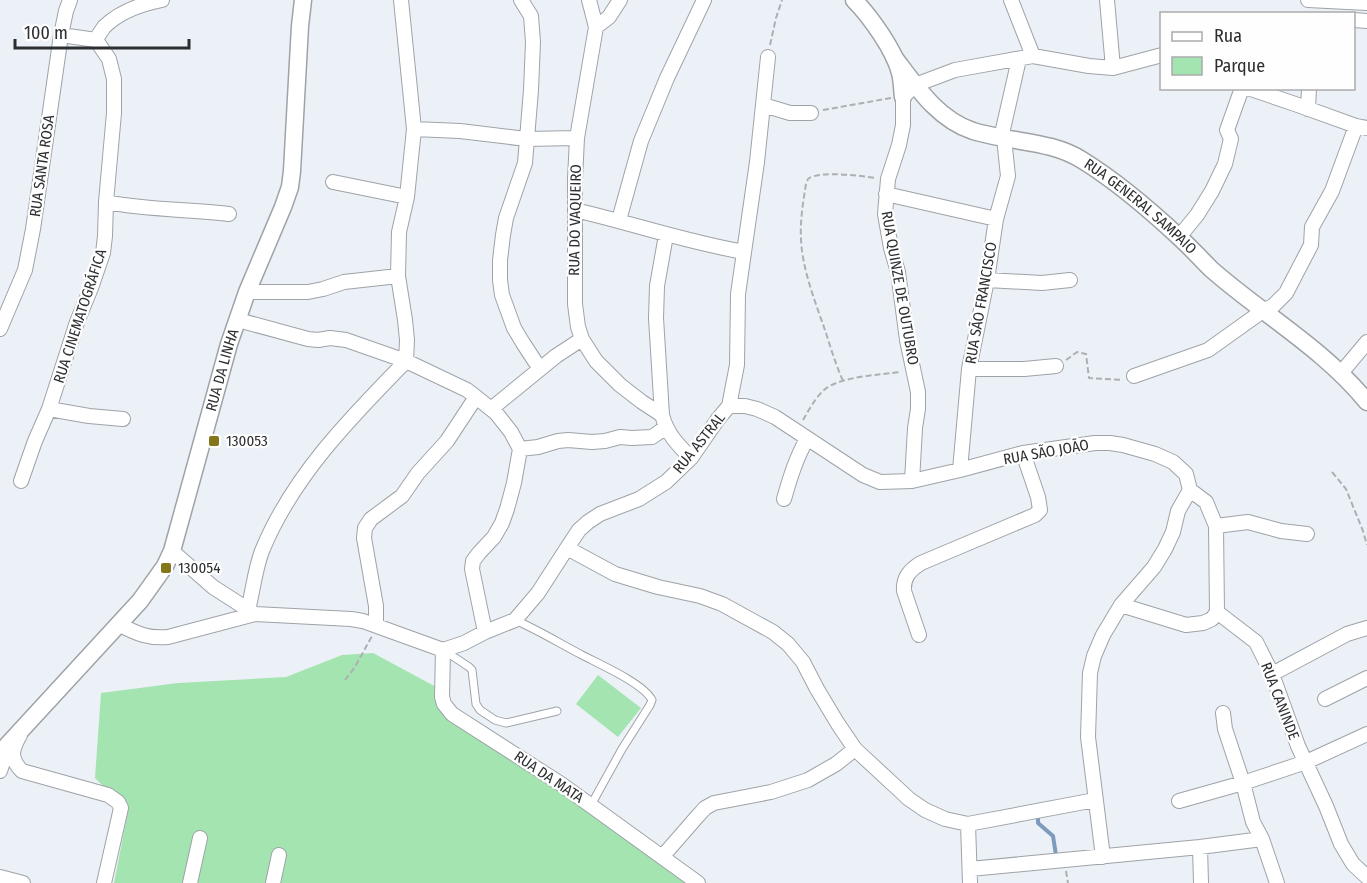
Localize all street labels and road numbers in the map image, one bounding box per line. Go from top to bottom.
street label: RUA SANTA ROSA [26,114,58,218]
street label: RUA GENERAL SAMPAIO [1081,155,1200,258]
street label: RUA DO VAQUEIRO [565,164,585,276]
street label: RUA QUINZE DE OUTUBRO [878,210,922,366]
street label: RUA SÃO FRANCISCO [961,241,1001,365]
street label: RUA CINEMATOGRÁFICA [50,246,110,385]
street label: RUA DA LINHA [202,326,243,413]
street label: RUA ASTRAL [669,409,729,477]
street label: RUA SÃO JOÃO [1002,436,1090,468]
street label: RUA CANINDE [1257,660,1303,742]
street label: RUA DA MATA [511,747,587,807]

